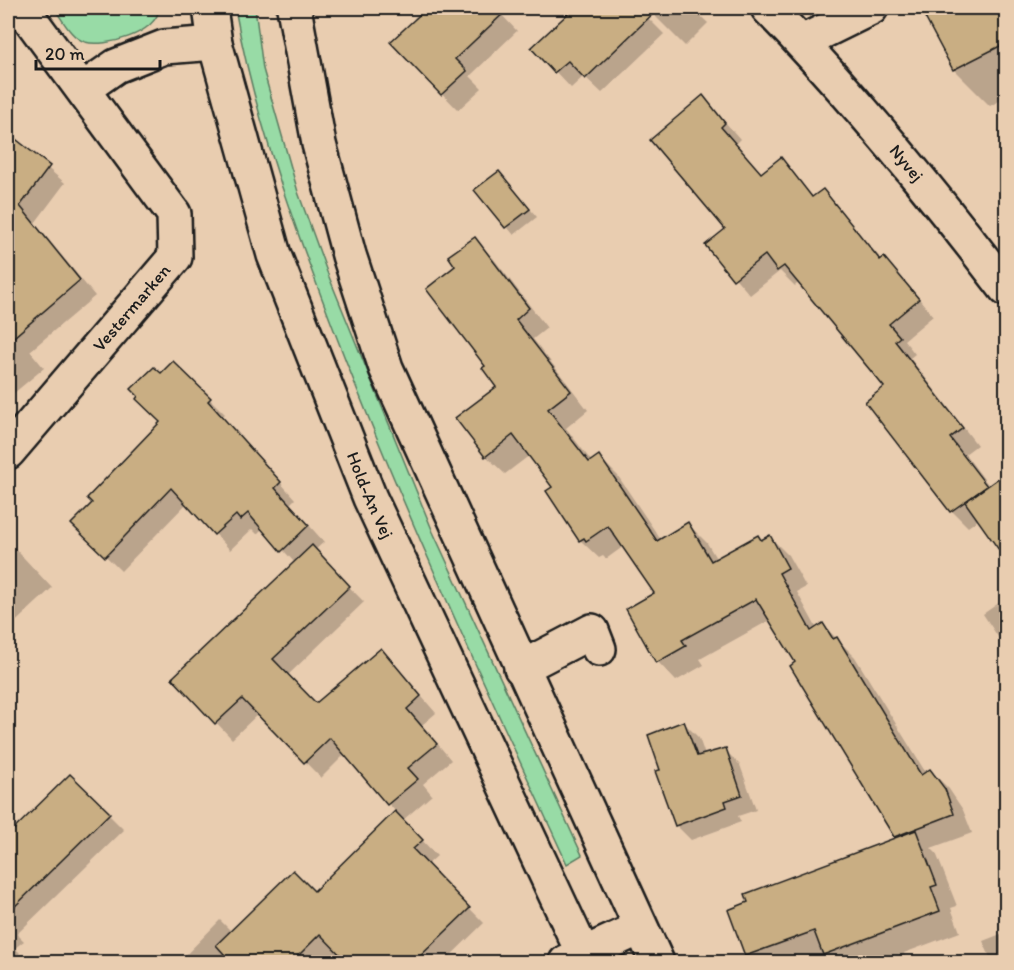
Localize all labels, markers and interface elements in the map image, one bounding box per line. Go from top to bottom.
scale bar [36,33,160,71]
text: 20 m [45,43,85,65]
street label: Nyvej [885,140,928,186]
street label: Vestermarken [88,259,175,356]
street label: Hold-An Vej [342,448,398,542]

